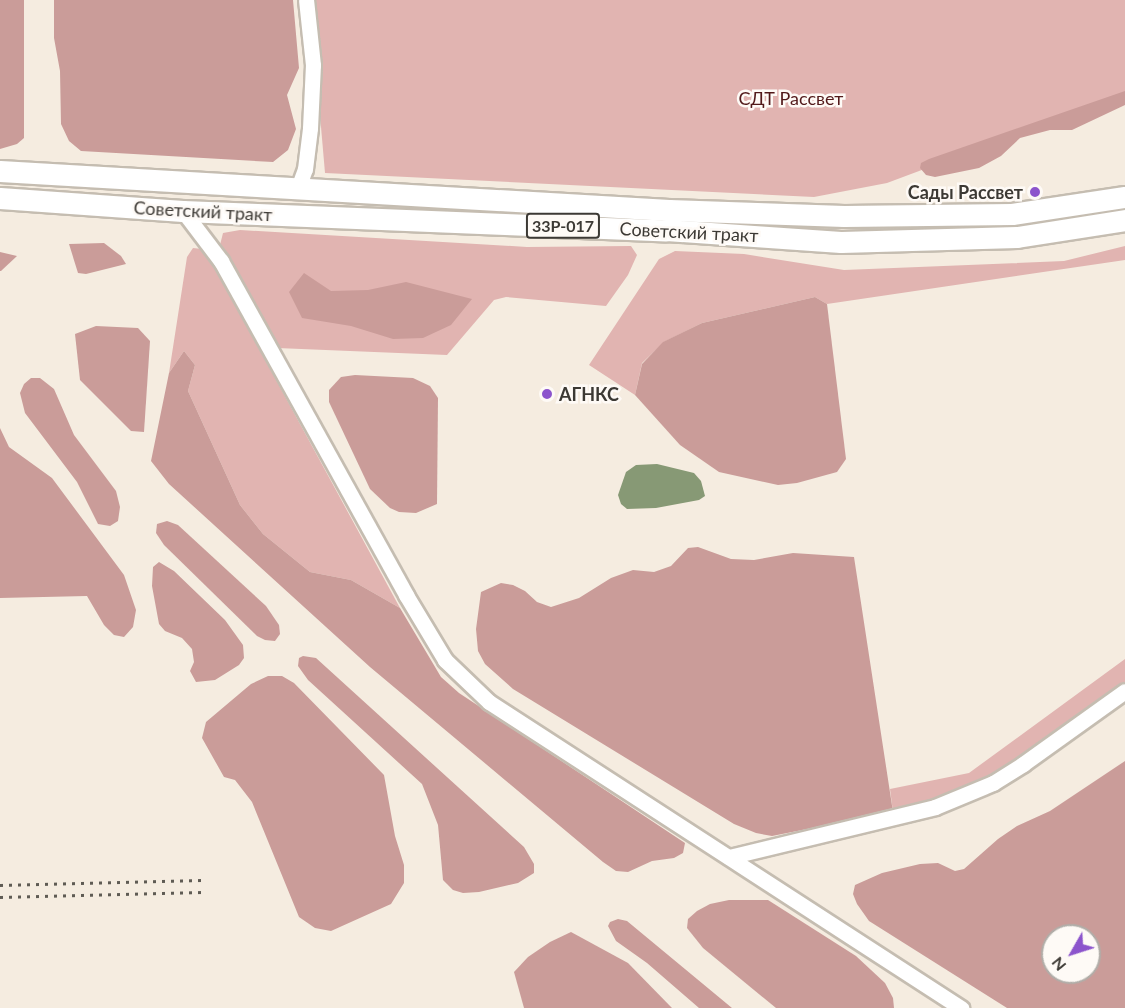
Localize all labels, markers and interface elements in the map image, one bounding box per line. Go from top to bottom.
park label: СДТ Рассвет [739,87,843,109]
place label: Сады Рассвет [908,181,1023,203]
marker: Сады Рассвет [1028,185,1042,199]
street label: Советский тракт [133,197,273,225]
road number: 33Р-017 [526,213,600,239]
street label: Советский тракт [619,218,759,246]
place label: АГНКС [559,383,619,405]
marker: АГНКС [540,387,554,401]
north arrow [1041,924,1101,984]
text: N [1047,954,1069,975]

